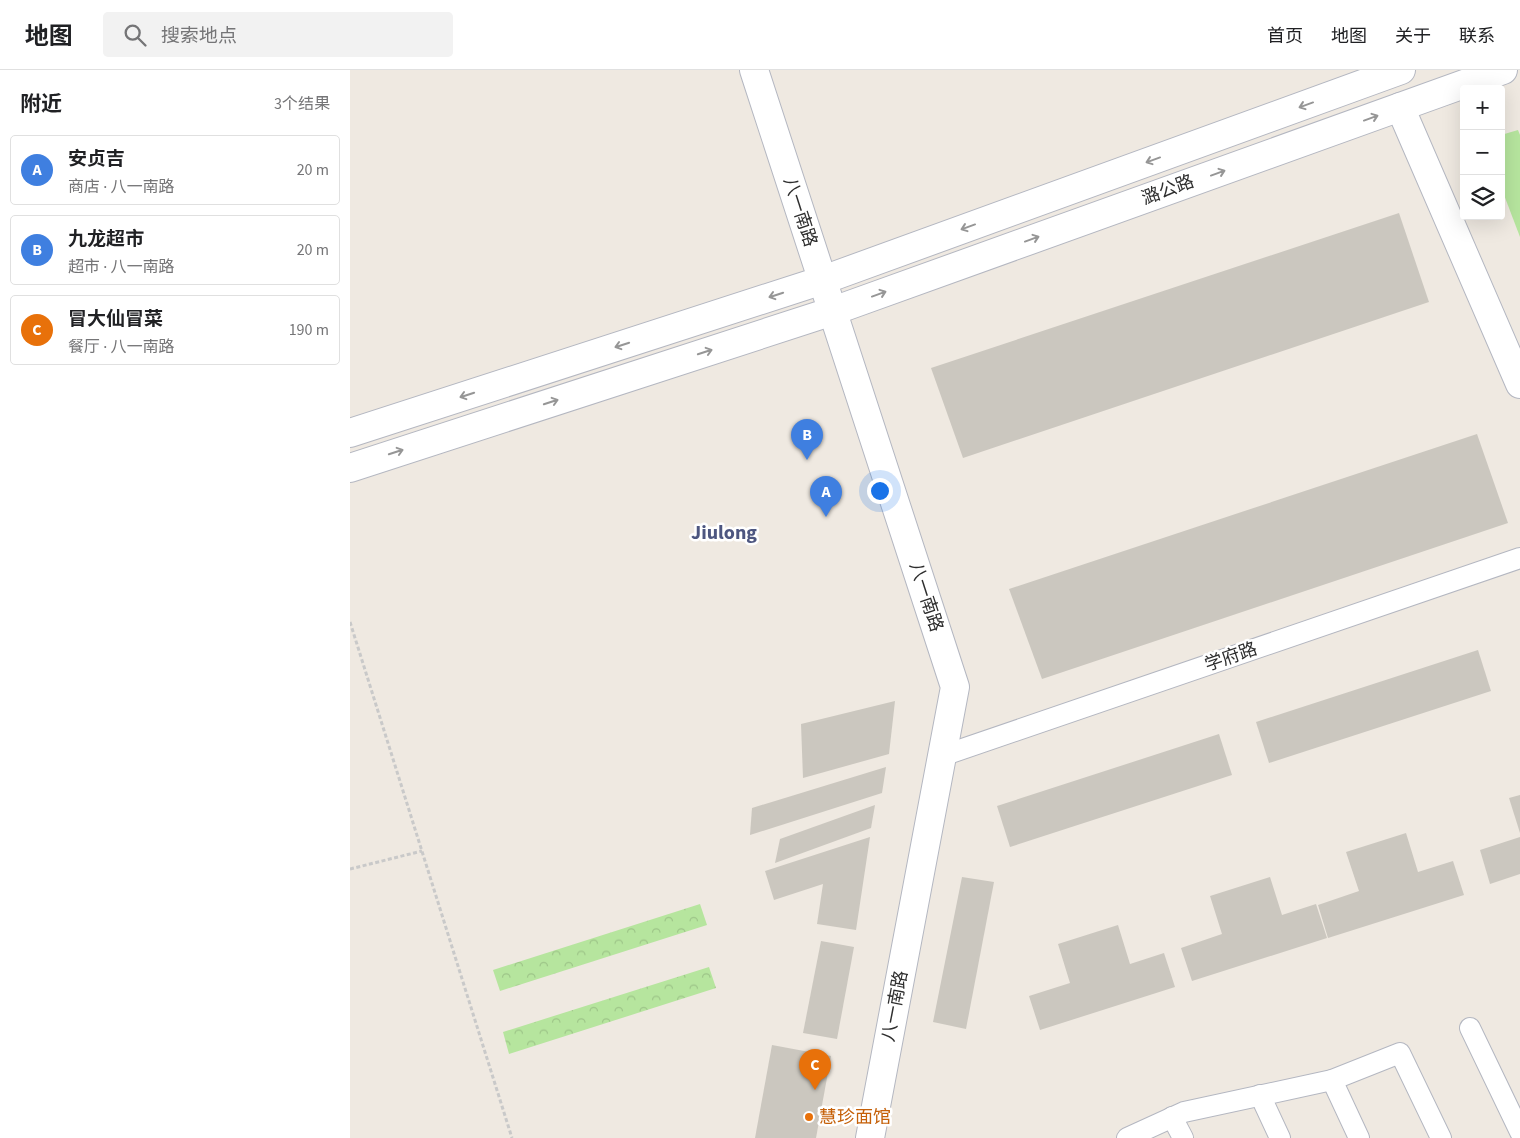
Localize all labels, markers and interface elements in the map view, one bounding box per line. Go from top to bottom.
search box [103,12,453,57]
text: 地图 [25,19,73,54]
icon: search [121,21,149,49]
text: 搜索地点 [161,23,237,50]
text: 首页 [1267,24,1303,49]
text: 地图 [1331,24,1367,49]
text: 关于 [1395,24,1431,49]
text: 联系 [1459,24,1495,49]
map controls [1460,85,1505,220]
button: + [1460,85,1505,130]
text: 附近 [20,89,62,119]
text: 3个结果 [274,93,330,115]
one-way arrow [1299,101,1314,110]
one-way arrow [1362,113,1378,122]
button: − [1460,130,1505,175]
text: 安贞吉 [68,146,125,173]
one-way arrow [1146,156,1162,165]
text: A [32,159,42,181]
text: 20 m [297,159,329,181]
one-way arrow [1209,168,1225,177]
street label: 潞公路 [1138,169,1198,211]
street label: 八一南路 [777,174,823,250]
button: layers [1460,175,1505,220]
text: 商店 · 八一南路 [68,176,174,198]
one-way arrow [961,223,976,232]
text: 九龙超市 [68,226,144,253]
one-way arrow [1023,234,1039,243]
text: B [32,239,42,261]
text: 20 m [297,239,329,261]
text: 超市 · 八一南路 [68,256,174,278]
one-way arrow [870,289,886,298]
one-way arrow [769,291,785,300]
text: 冒大仙冒菜 [68,306,163,333]
text: C [32,319,42,341]
text: 190 m [289,319,329,341]
text: 餐厅 · 八一南路 [68,336,174,358]
one-way arrow [614,341,630,351]
one-way arrow [697,347,713,356]
one-way arrow [460,391,476,401]
one-way arrow [543,397,559,407]
pin: B [791,419,823,460]
one-way arrow [388,447,404,457]
pin: A [810,476,842,517]
your location [867,478,893,504]
district label: Jiulong [691,519,757,547]
street label: 八一南路 [903,559,949,635]
street label: 学府路 [1201,636,1261,678]
street label: 八一南路 [876,968,914,1044]
pin: C [799,1049,831,1090]
place label: 慧珍面馆 [819,1105,891,1130]
marker: 慧珍面馆 [803,1111,815,1123]

